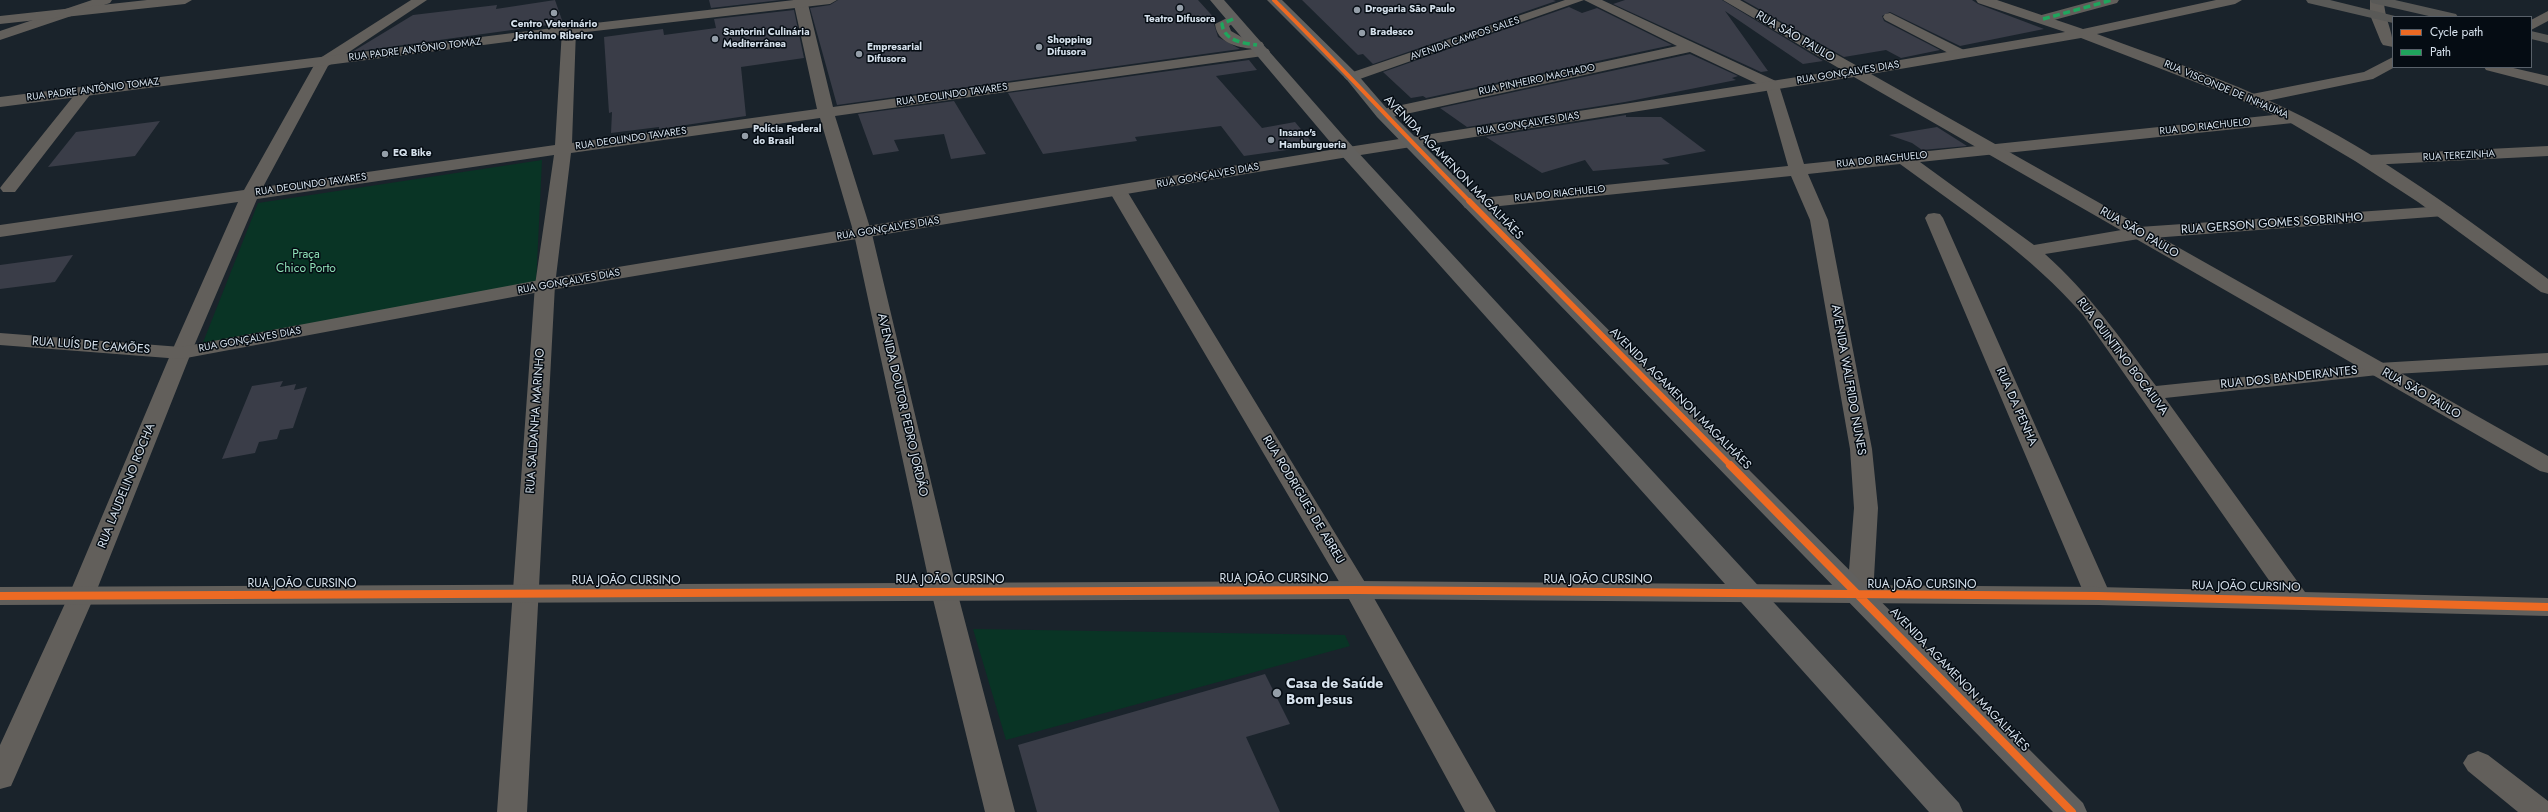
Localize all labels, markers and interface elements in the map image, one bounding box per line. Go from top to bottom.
marker: Teatro Difusora [1175,3,1185,13]
place label: Drogaria São Paulo [1365,4,1455,16]
marker: Drogaria São Paulo [1352,5,1362,15]
marker: Centro Veterinário Jerônimo Ribeiro [549,8,559,18]
street label: RUA SÃO PAULO [1753,9,1837,65]
place label: Teatro Difusora [1144,14,1216,26]
street label: AVENIDA CAMPOS SALES [1409,15,1521,63]
legend [2392,16,2532,68]
place label: Centro Veterinário Jerônimo Ribeiro [511,19,597,42]
text: Cycle path [2430,23,2483,41]
place label: Santorini Culinária Mediterrânea [723,27,810,50]
place label: Bradesco [1370,27,1413,39]
marker: Bradesco [1357,28,1367,38]
marker: Santorini Culinária Mediterrânea [710,34,720,44]
place label: Shopping Difusora [1047,35,1092,58]
street label: RUA PADRE ANTÔNIO TOMAZ [348,36,482,64]
place label: Empresarial Difusora [867,42,922,66]
marker: Shopping Difusora [1034,42,1044,52]
text: Path [2430,43,2451,61]
marker: Empresarial Difusora [854,49,864,59]
street label: RUA VISCONDE DE INHAUMA [2162,58,2290,122]
street label: RUA GONÇALVES DIAS [1796,59,1900,87]
street label: RUA PINHEIRO MACHADO [1478,62,1596,98]
street label: RUA PADRE ANTÔNIO TOMAZ [26,76,160,104]
street label: RUA DEOLINDO TAVARES [896,81,1008,109]
street label: AVENIDA AGAMENON MAGALHÃES [1380,93,1526,243]
street label: RUA GONÇALVES DIAS [1476,110,1580,138]
street label: RUA DO RIACHUELO [2159,116,2251,138]
place label: Polícia Federal do Brasil [753,124,821,148]
street label: RUA DEOLINDO TAVARES [575,125,687,153]
place label: Insano's Hamburgueria [1279,128,1346,152]
marker: Polícia Federal do Brasil [740,131,750,141]
marker: Insano's Hamburgueria [1266,135,1276,145]
place label: EQ Bike [393,148,431,160]
street label: RUA TEREZINHA [2423,148,2495,164]
marker: EQ Bike [380,149,390,159]
street label: RUA DO RIACHUELO [1836,149,1928,171]
street label: RUA GONÇALVES DIAS [1156,161,1260,191]
street label: RUA DEOLINDO TAVARES [255,171,367,199]
street label: RUA DO RIACHUELO [1514,183,1606,205]
street label: RUA SÃO PAULO [2097,205,2181,261]
street label: RUA GERSON GOMES SOBRINHO [2181,210,2363,238]
street label: RUA GONÇALVES DIAS [836,215,940,243]
park label: Praça Chico Porto [276,248,336,276]
street label: RUA GONÇALVES DIAS [517,267,621,297]
street label: RUA QUINTINO BOCAIUVA [2073,296,2171,418]
street label: AVENIDA WALFRIDO NUNES [1828,303,1868,457]
street label: AVENIDA DOUTOR PEDRO JORDÃO [874,312,930,498]
street label: RUA GONÇALVES DIAS [198,325,302,355]
street label: AVENIDA AGAMENON MAGALHÃES [1606,325,1754,473]
street label: RUA LUÍS DE CAMÕES [31,335,151,357]
street label: RUA SALDANHA MARINHO [524,348,548,494]
street label: RUA DOS BANDEIRANTES [2220,364,2358,392]
street label: RUA DA PENHA [1992,366,2040,448]
street label: RUA SÃO PAULO [2379,366,2463,422]
street label: RUA LAUDELINO ROCHA [95,421,159,551]
street label: RUA RODRIGUES DE ABREU [1259,433,1347,567]
street label: RUA JOÃO CURSINO [1219,572,1329,586]
street label: RUA JOÃO CURSINO [895,573,1005,587]
street label: RUA JOÃO CURSINO [1543,573,1653,587]
street label: RUA JOÃO CURSINO [571,574,681,588]
street label: RUA JOÃO CURSINO [247,577,357,591]
street label: RUA JOÃO CURSINO [1867,578,1977,592]
street label: RUA JOÃO CURSINO [2191,579,2301,595]
street label: AVENIDA AGAMENON MAGALHÃES [1886,605,2032,755]
place label: Casa de Saúde Bom Jesus [1286,677,1383,710]
marker: Casa de Saúde Bom Jesus [1271,687,1283,699]

